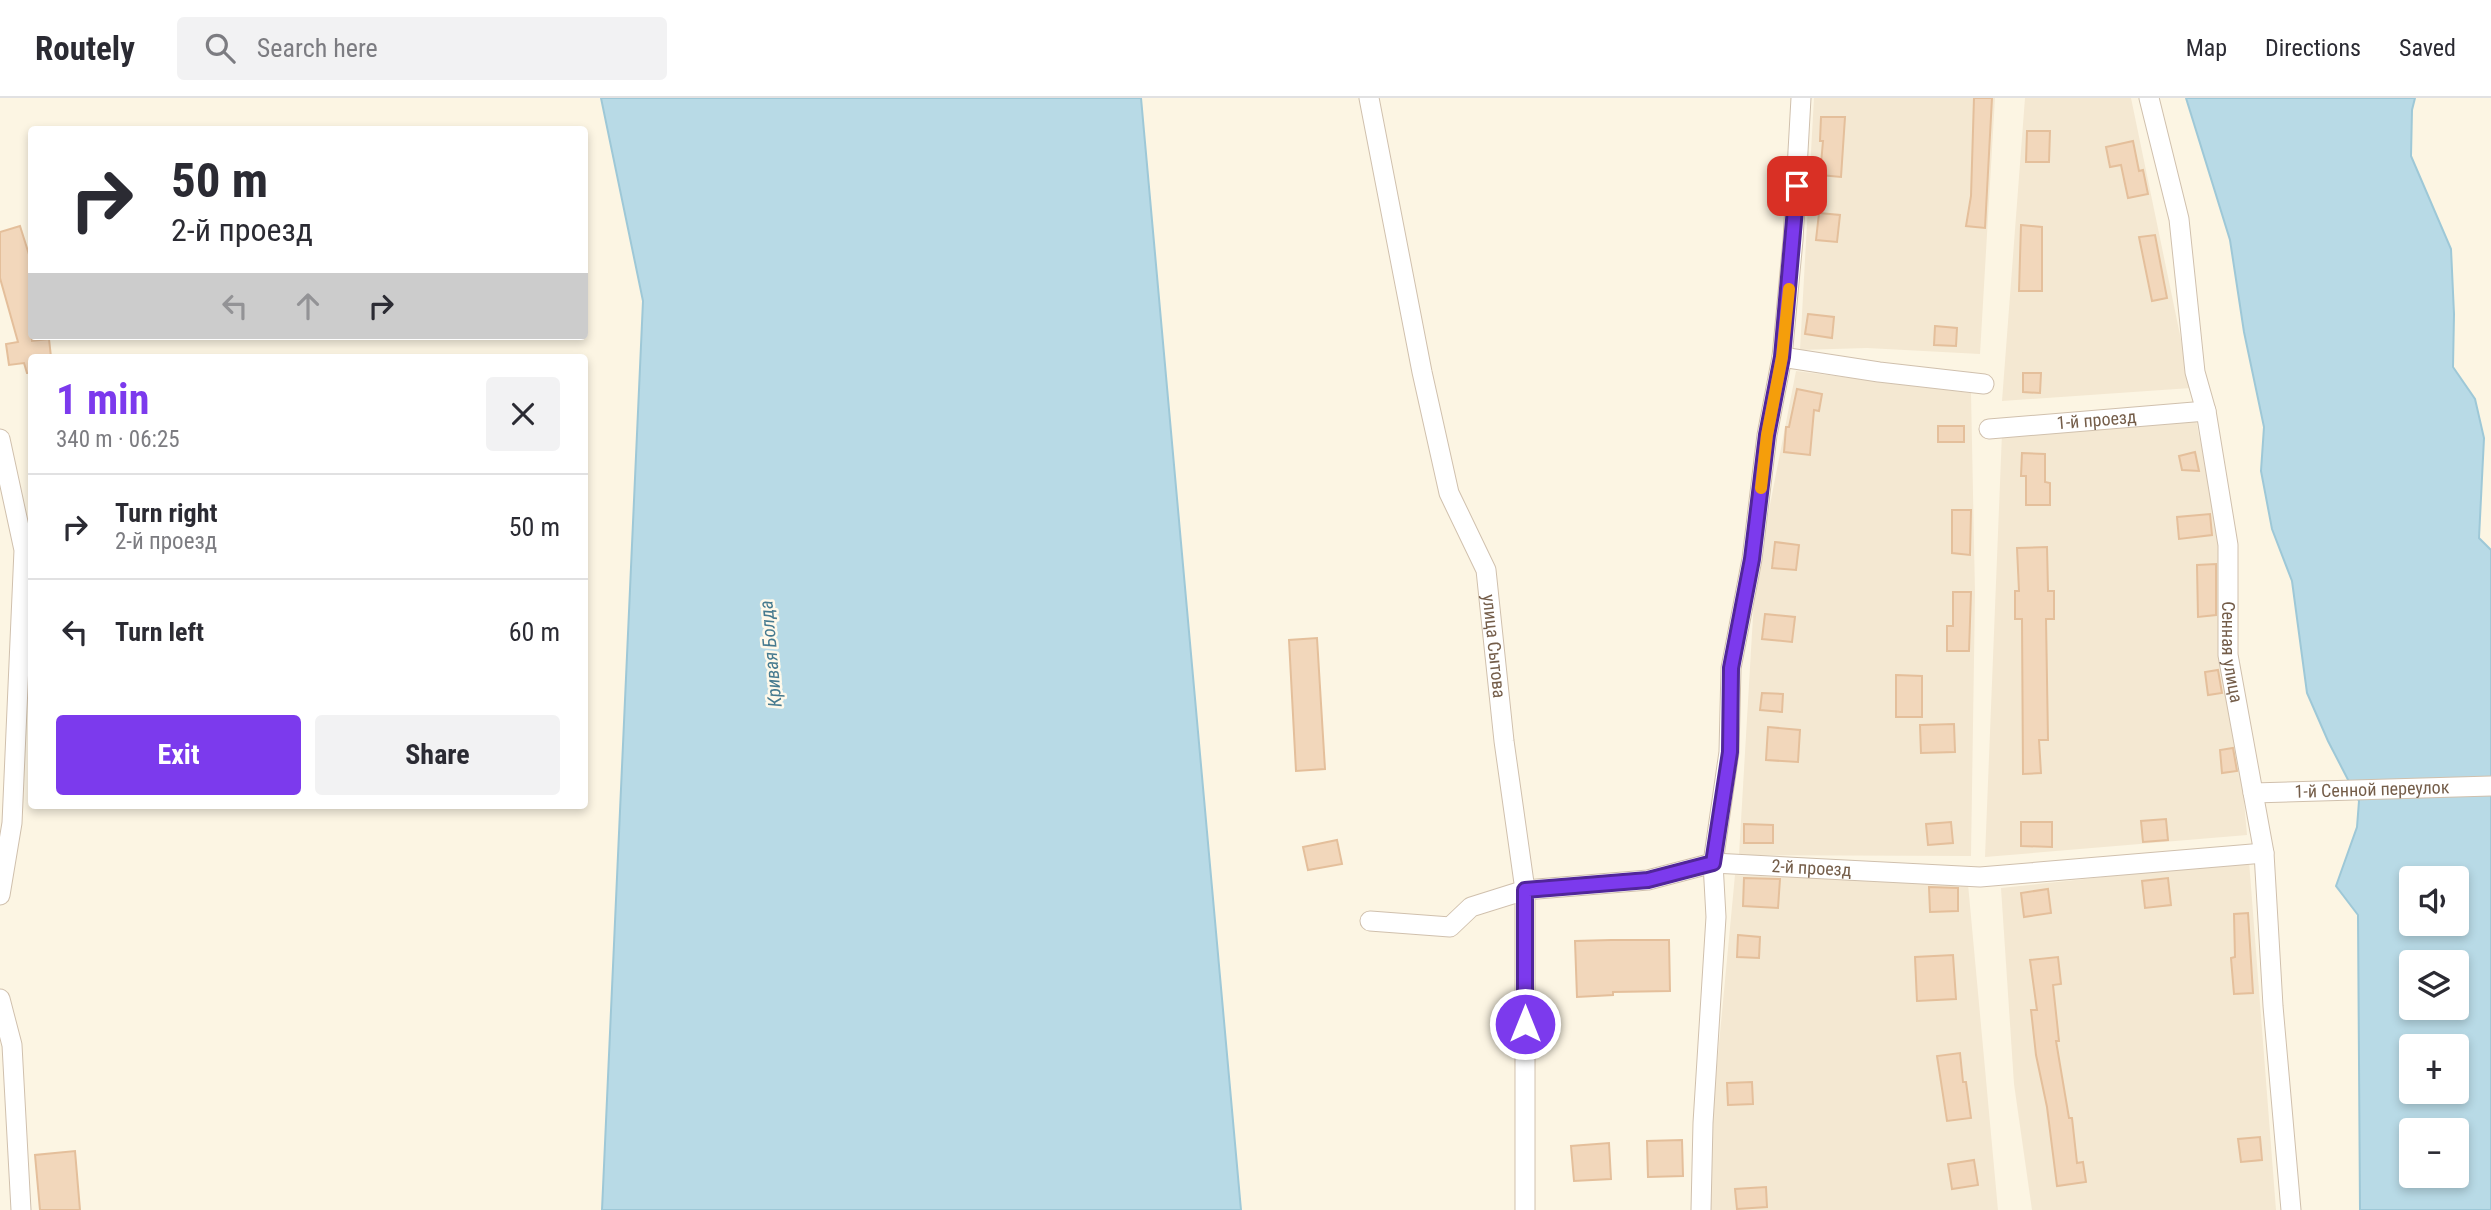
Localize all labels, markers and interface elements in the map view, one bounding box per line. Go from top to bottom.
search box [177,17,667,80]
text: Routely [35,29,135,68]
icon: search [201,29,239,67]
text: Search here [257,33,378,63]
text: Map [2186,34,2227,62]
text: Directions [2265,34,2361,62]
text: Saved [2399,34,2456,62]
text: 50 m [171,152,268,209]
icon: right [56,154,147,245]
pin [1767,156,1827,216]
icon: arrive [1778,167,1816,205]
text: 2-й проезд [171,211,313,249]
icon: left [216,287,254,325]
icon: ahead [289,287,327,325]
icon: right [362,287,400,325]
text: 1 min [56,375,149,424]
button: close [486,377,560,451]
street label: 1-й проезд [2056,406,2138,433]
text: 340 m · 06:25 [56,426,180,453]
text: Turn right [115,498,217,528]
icon: right [56,508,94,546]
text: 50 m [509,512,560,542]
text: 2-й проезд [115,528,217,555]
street label: улица Сытова [1479,593,1510,699]
water label: Кривая Болда [754,599,787,708]
street label: Сенная улица [2218,601,2247,704]
icon: left [56,613,94,651]
text: Turn left [115,617,204,647]
text: 60 m [509,617,560,647]
button: Exit [56,715,301,795]
button: Share [315,715,560,795]
street label: 1-й Сенной переулок [2294,776,2450,802]
street label: 2-й проезд [1771,855,1852,880]
map controls [2399,866,2469,1188]
button: sound [2399,866,2469,936]
button: layers [2399,950,2469,1020]
position arrow [1488,987,1562,1061]
button: + [2399,1034,2469,1104]
button: − [2399,1118,2469,1188]

